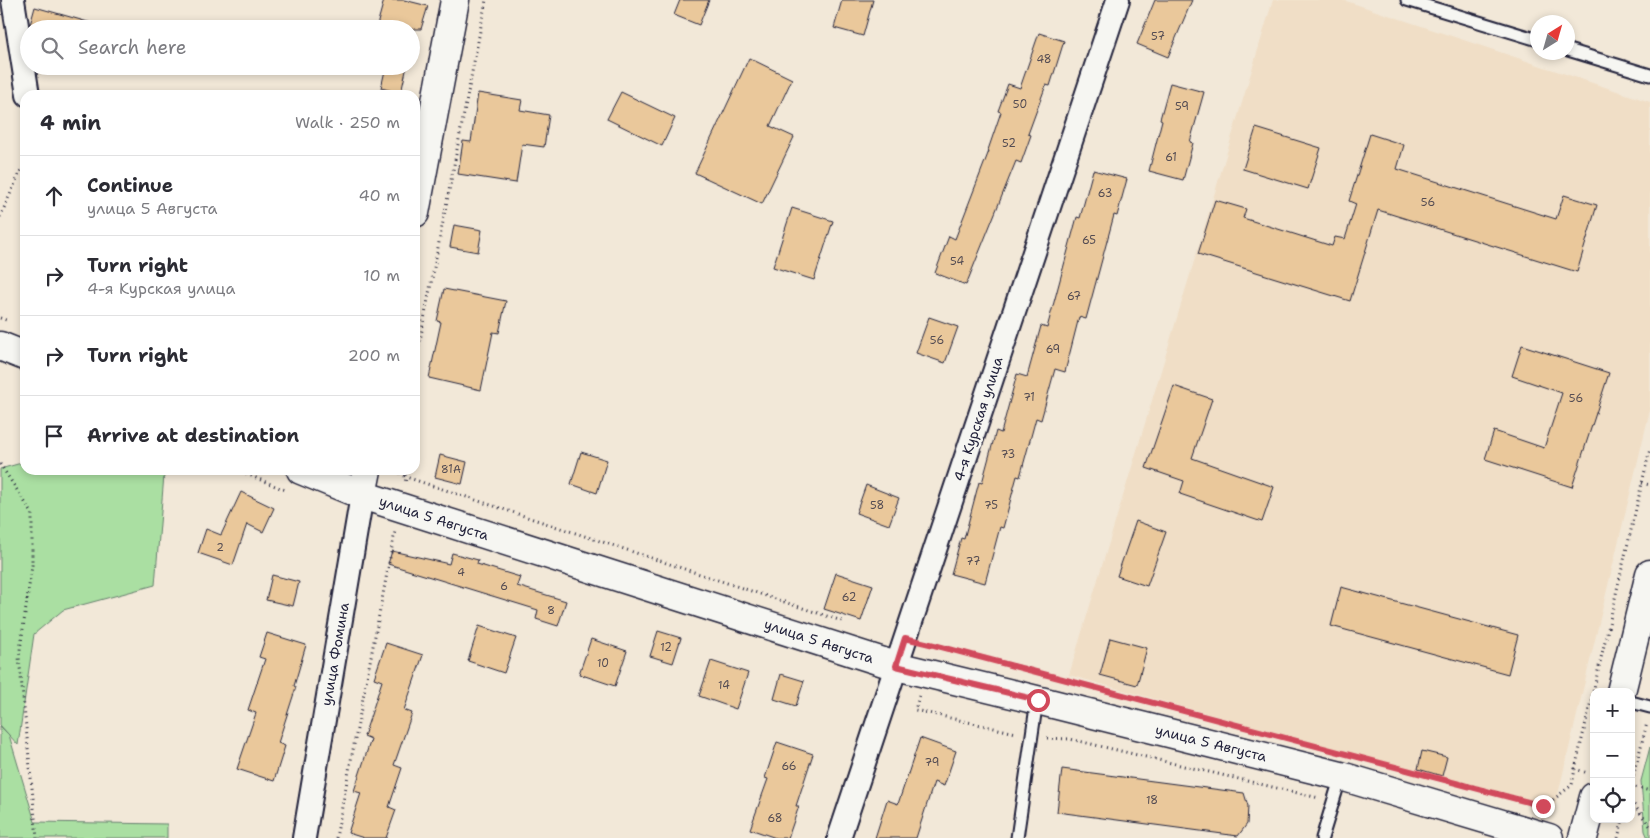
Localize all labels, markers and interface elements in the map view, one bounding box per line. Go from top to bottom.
north arrow [1530,15,1575,60]
search box [20,20,420,75]
house number: 57 [1151,29,1165,44]
icon: search [38,34,66,62]
text: Search here [78,35,187,60]
house number: 48 [1036,52,1052,67]
house number: 50 [1013,97,1027,112]
house number: 59 [1175,99,1189,114]
text: 4 min [40,109,101,137]
text: Walk · 250 m [295,112,400,133]
house number: 52 [1002,136,1016,151]
house number: 61 [1165,150,1177,165]
text: Continue [87,173,173,198]
icon: ahead [40,182,68,210]
text: 40 m [358,185,400,206]
house number: 63 [1098,186,1112,201]
house number: 56 [1421,195,1435,210]
text: улица 5 Августа [87,198,217,219]
house number: 65 [1082,233,1096,248]
text: Turn right [87,253,188,278]
house number: 54 [950,254,964,269]
icon: right [40,262,68,290]
text: 10 m [363,265,400,286]
text: 4-я Курская улица [87,278,235,299]
house number: 67 [1067,289,1081,304]
house number: 56 [930,333,944,348]
icon: right [40,342,68,370]
house number: 69 [1046,342,1060,357]
text: Turn right [87,343,188,368]
text: 200 m [348,345,400,366]
street label: 4-я Курская улица [949,354,1007,484]
house number: 71 [1023,390,1035,405]
house number: 56 [1569,391,1583,406]
icon: arrive [40,422,68,450]
text: Arrive at destination [87,423,299,448]
house number: 73 [1001,447,1015,462]
house number: 81А [441,462,461,477]
street label: улица 5 Августа [377,492,491,544]
house number: 58 [870,498,884,513]
house number: 75 [984,498,998,513]
house number: 2 [216,540,224,555]
house number: 77 [966,554,981,569]
house number: 4 [457,565,465,580]
house number: 6 [500,579,508,594]
house number: 62 [842,590,856,605]
street label: улица Фомина [317,601,353,707]
house number: 8 [547,603,555,618]
street label: улица 5 Августа [762,615,876,667]
house number: 12 [660,640,672,655]
house number: 10 [597,656,609,671]
house number: 14 [718,678,730,693]
map controls [1590,688,1635,823]
button: + [1590,688,1635,733]
route start [1027,689,1050,712]
street label: улица 5 Августа [1153,720,1269,766]
button: − [1590,733,1635,778]
house number: 79 [925,755,940,770]
house number: 66 [781,759,797,774]
button: locate [1590,778,1635,823]
house number: 18 [1146,793,1158,808]
route end [1532,795,1555,818]
house number: 68 [768,811,782,826]

